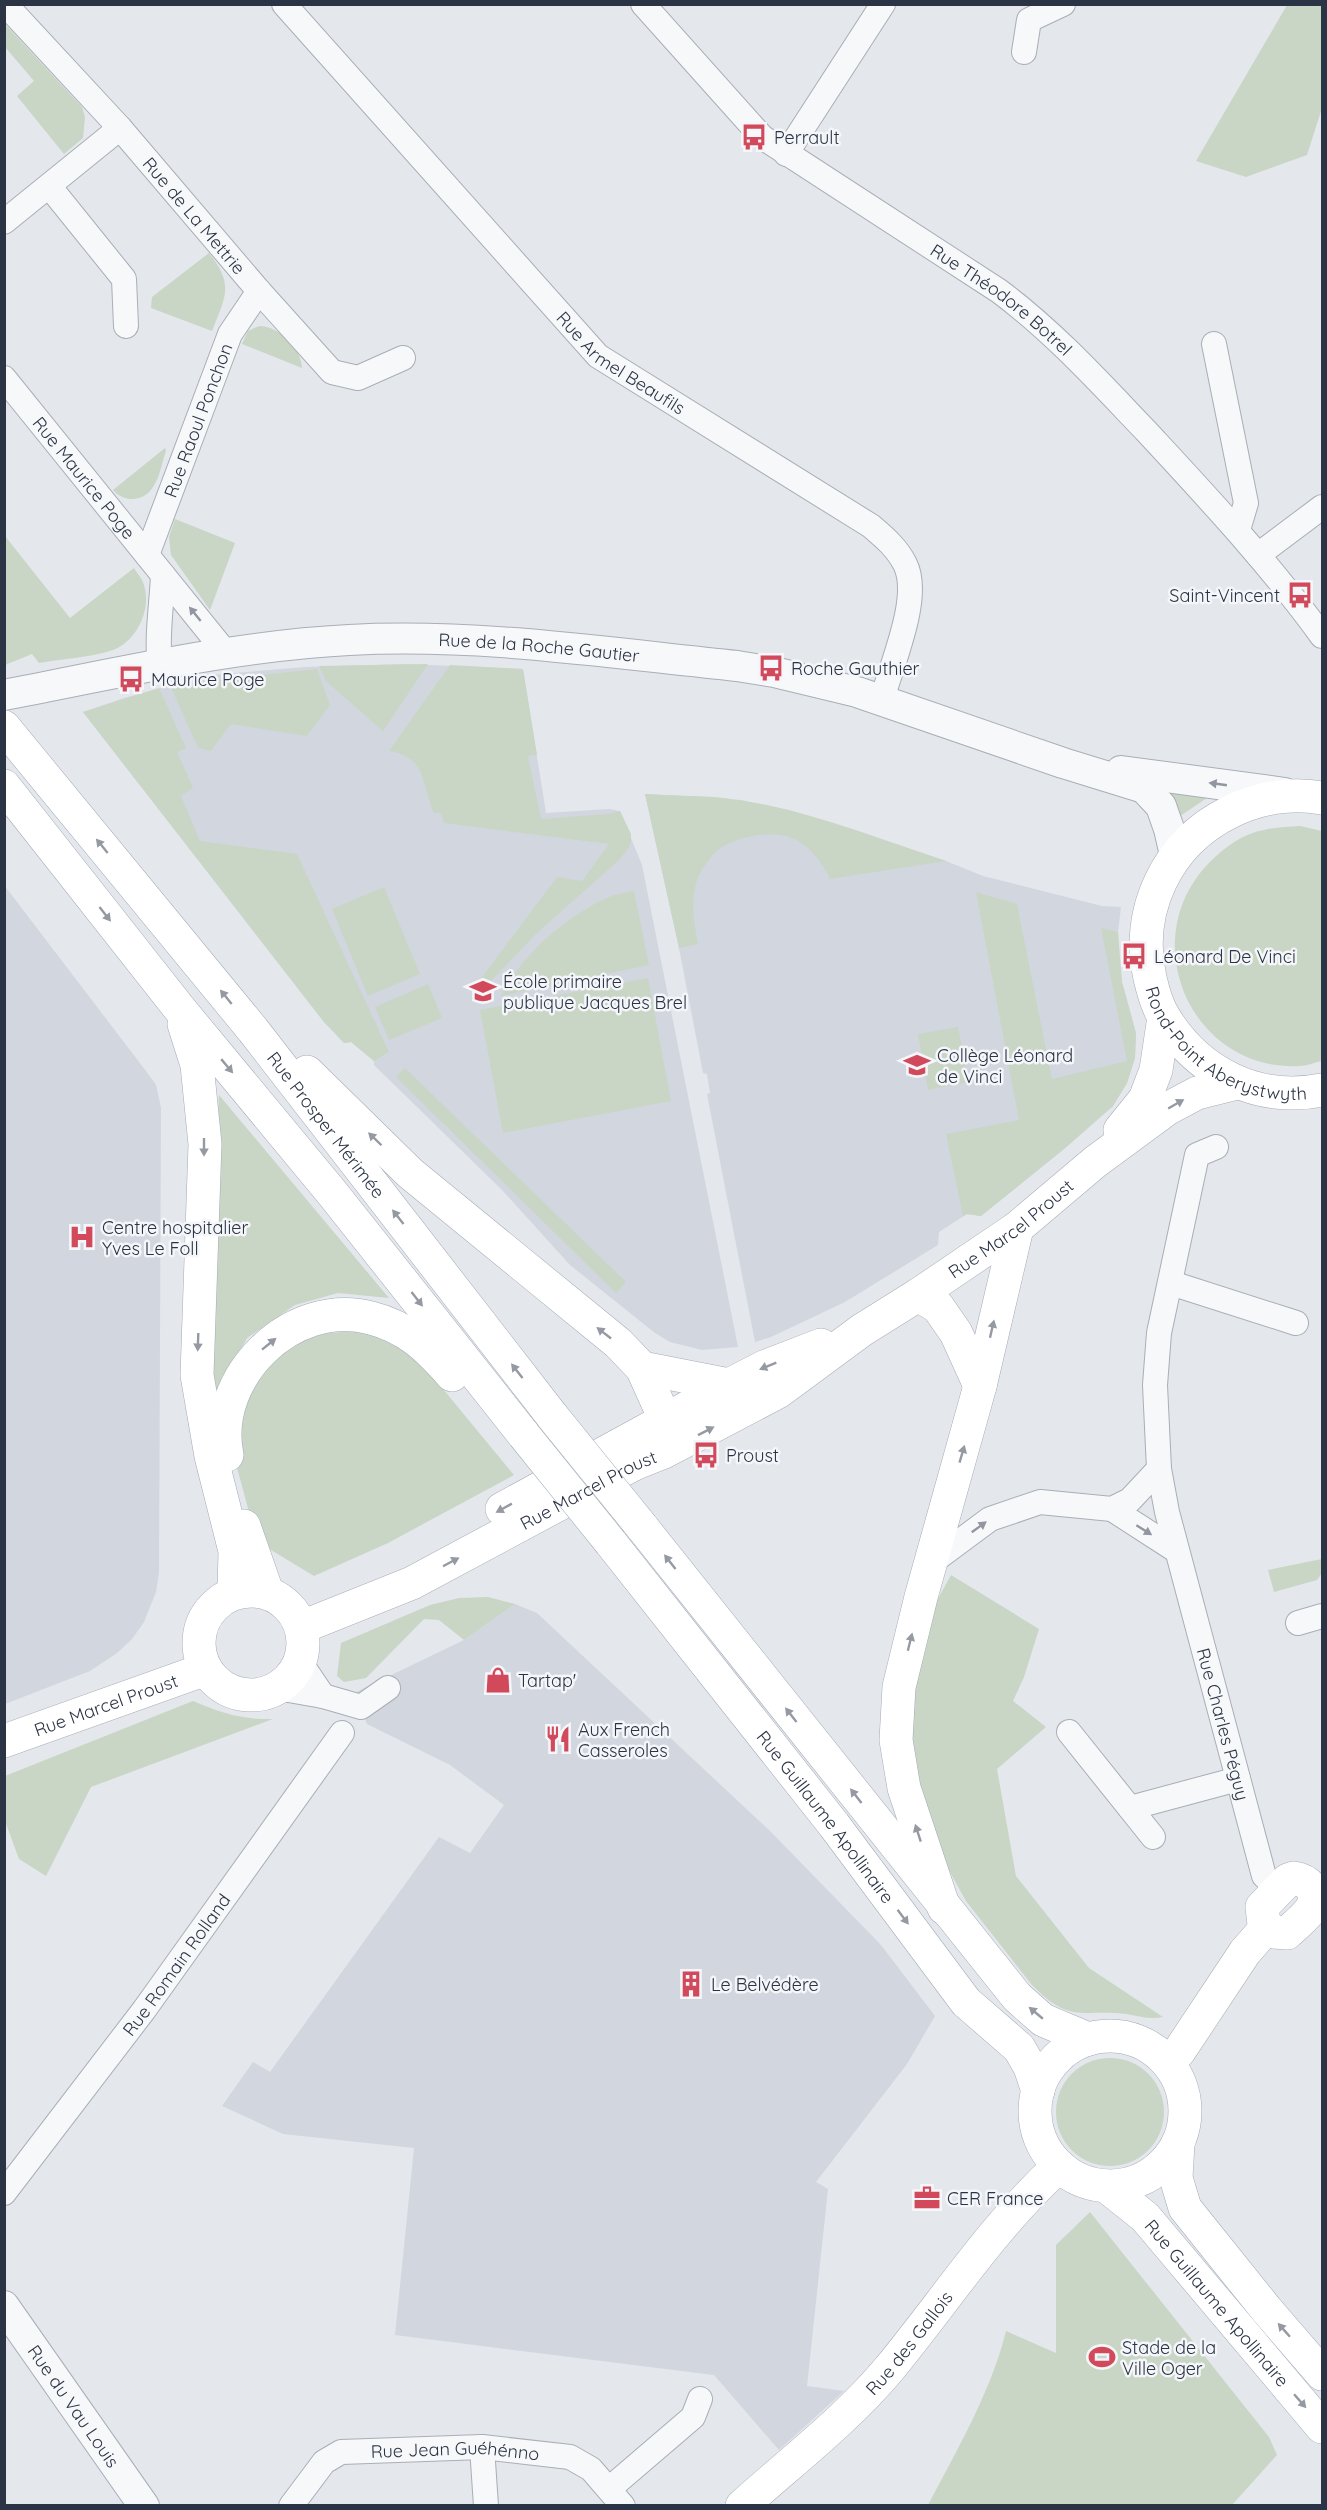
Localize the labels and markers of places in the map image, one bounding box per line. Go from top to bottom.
bus stop icon: Perrault [739,122,769,152]
place label: Perrault [774,126,840,149]
bus stop icon: Saint-Vincent [1285,580,1315,610]
place label: Saint-Vincent [1169,584,1280,607]
bus stop icon: Roche Gauthier [756,653,786,683]
place label: Roche Gauthier [791,657,920,680]
bus stop icon: Maurice Poge [116,664,146,694]
place label: Maurice Poge [151,668,265,691]
bus stop icon: Léonard De Vinci [1119,941,1149,971]
place label: Léonard De Vinci [1154,945,1296,968]
place label: École primaire publique Jacques Brel [503,970,687,1014]
school or university icon: École primaire publique Jacques Brel [468,976,498,1006]
place label: Collège Léonard de Vinci [937,1044,1073,1088]
school or university icon: Collège Léonard de Vinci [902,1050,932,1080]
place label: Centre hospitalier Yves Le Foll [102,1216,249,1260]
hospital icon: Centre hospitalier Yves Le Foll [67,1222,97,1252]
bus stop icon: Proust [691,1440,721,1470]
place label: Proust [726,1444,779,1467]
shop icon: Tartap' [483,1665,513,1695]
place label: Tartap' [518,1669,576,1692]
place label: Aux French Casseroles [578,1718,670,1762]
restaurant icon: Aux French Casseroles [543,1724,573,1754]
building icon: Le Belvédère [676,1969,706,1999]
place label: Le Belvédère [711,1973,819,1996]
office icon: CER France [912,2183,942,2213]
place label: CER France [947,2187,1044,2210]
place label: Stade de la Ville Oger [1122,2336,1216,2380]
sports icon: Stade de la Ville Oger [1087,2342,1117,2372]

